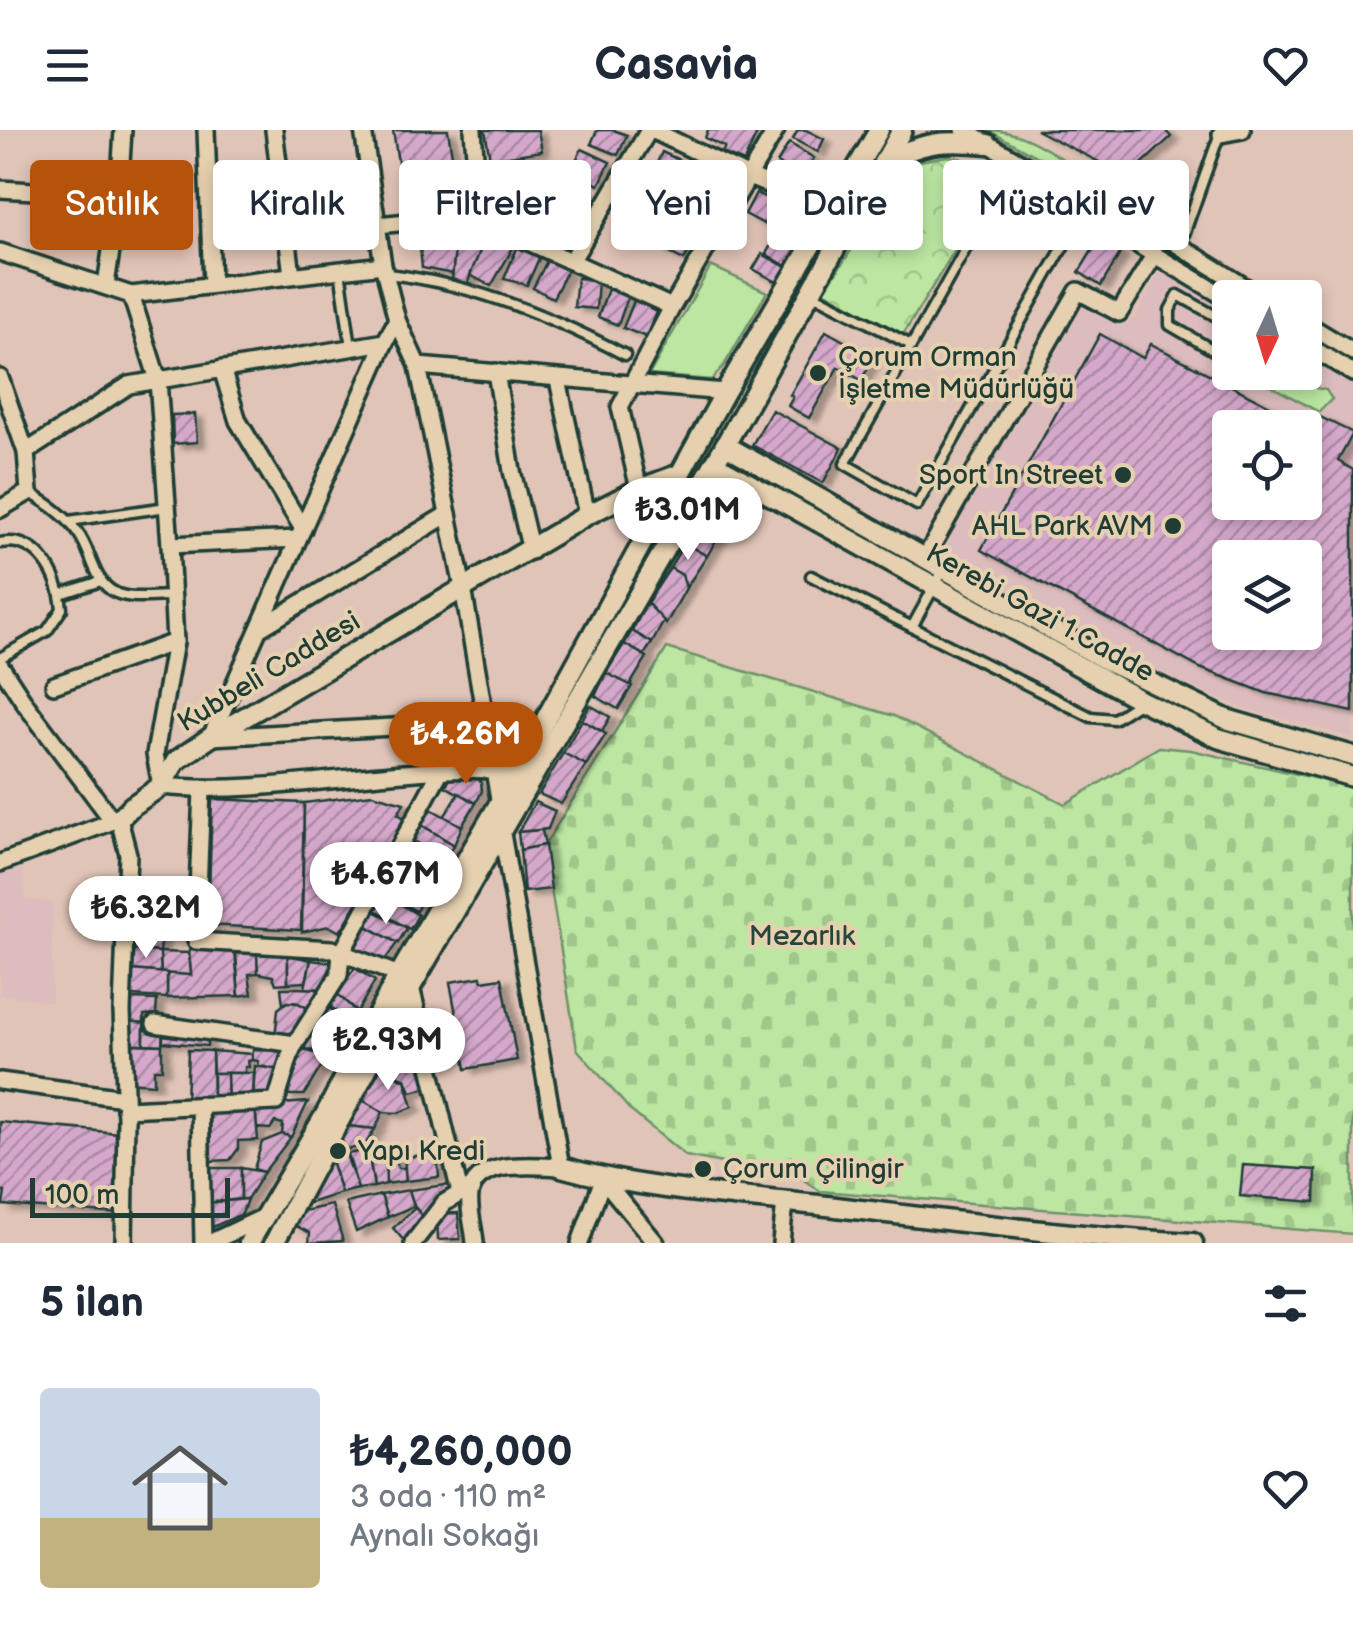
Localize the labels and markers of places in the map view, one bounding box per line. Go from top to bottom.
place label: Çorum Orman İşletme Müdürlüğü [838,341,1074,406]
marker: Çorum Orman İşletme Müdürlüğü [807,362,829,384]
place label: Sport In Street [919,459,1103,492]
marker: Sport In Street [1112,464,1134,486]
pin: ₺3.01M [607,478,769,563]
place label: AHL Park AVM [972,510,1153,543]
marker: AHL Park AVM [1162,515,1184,537]
pin: ₺4.26M [385,702,547,787]
pin: ₺4.67M [305,842,467,927]
pin: ₺6.32M [65,876,227,961]
pin: ₺2.93M [307,1008,469,1093]
place label: Yapı Kredi [357,1135,485,1168]
marker: Yapı Kredi [327,1140,349,1162]
place label: Çorum Çilingir [723,1153,904,1186]
marker: Çorum Çilingir [692,1158,714,1180]

